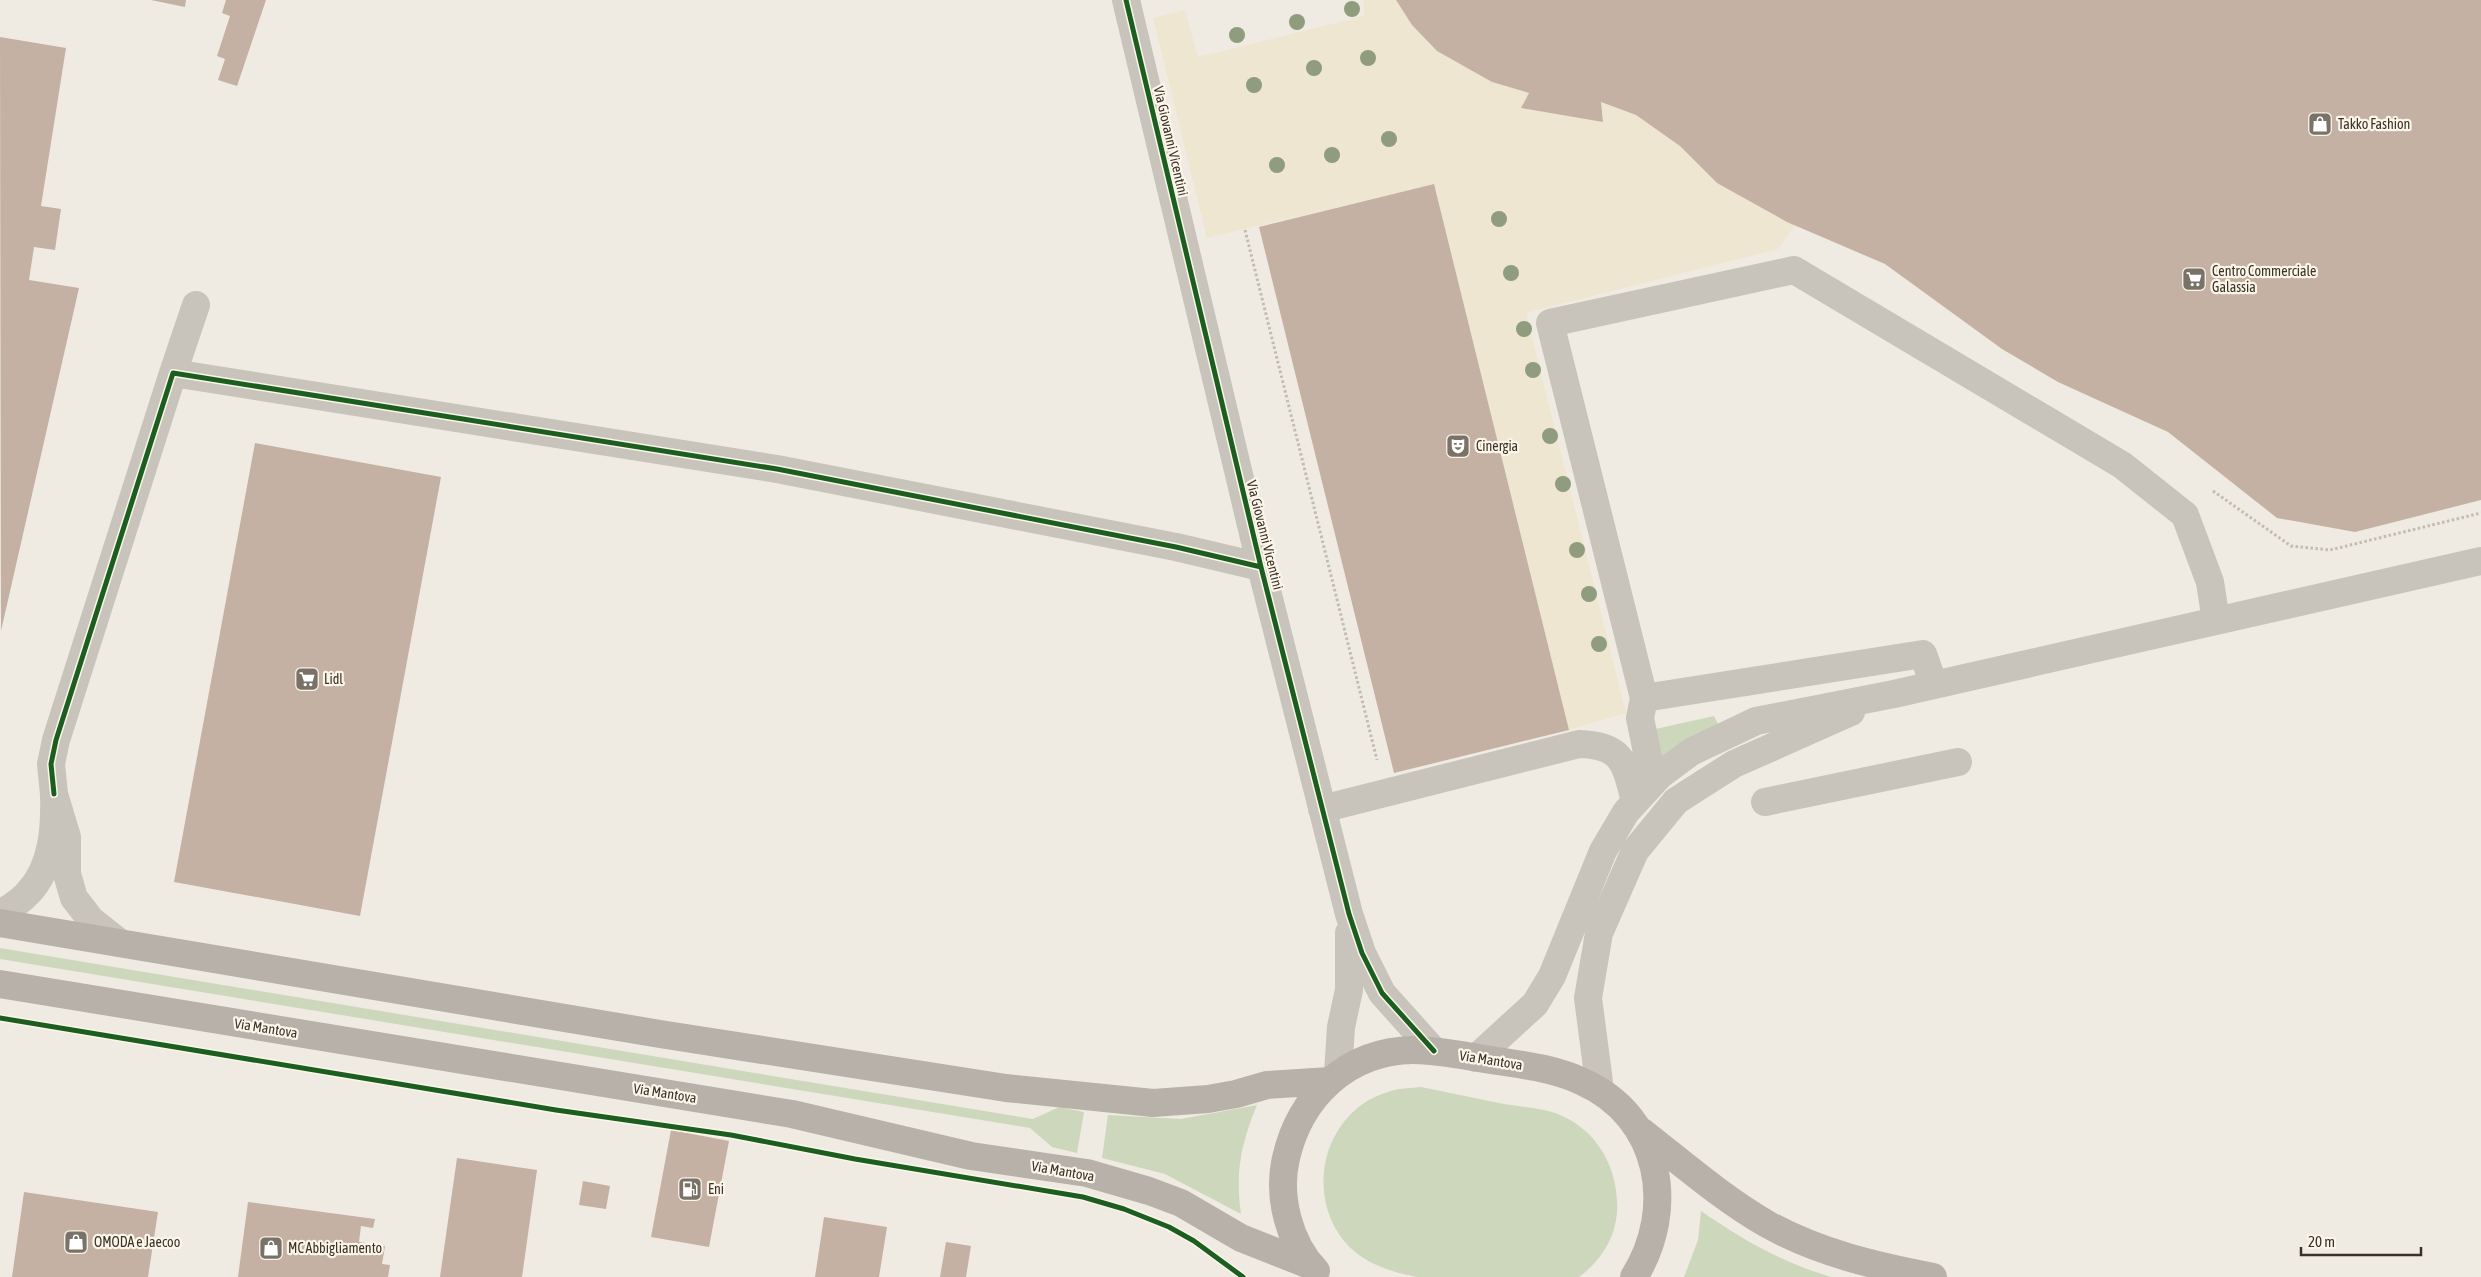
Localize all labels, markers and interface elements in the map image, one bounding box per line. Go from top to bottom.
street label: Via Giovanni Vicentini [1151,85,1191,197]
shop icon: Takko Fashion [2307,111,2333,137]
place label: Takko Fashion [2338,116,2410,132]
place label: Centro Commerciale Galassia [2212,263,2316,295]
supermarket icon: Centro Commerciale Galassia [2181,266,2207,292]
theatre icon: Cinergia [1445,433,1471,459]
place label: Cinergia [1476,438,1518,454]
street label: Via Giovanni Vicentini [1244,479,1286,591]
supermarket icon: Lidl [294,666,320,692]
place label: Lidl [324,671,343,687]
street label: Via Mantova [233,1015,299,1041]
street label: Via Mantova [1458,1047,1524,1073]
street label: Via Mantova [632,1080,698,1106]
street label: Via Mantova [1030,1158,1096,1184]
fuel station icon: Eni [677,1176,703,1202]
place label: Eni [708,1181,724,1197]
scale bar [2301,1224,2421,1256]
shop icon: OMODA e Jaecoo [63,1229,89,1255]
text: 20 m [2308,1233,2335,1250]
place label: OMODA e Jaecoo [94,1234,180,1250]
shop icon: MC Abbigliamento [258,1235,284,1261]
place label: MC Abbigliamento [288,1240,382,1256]

